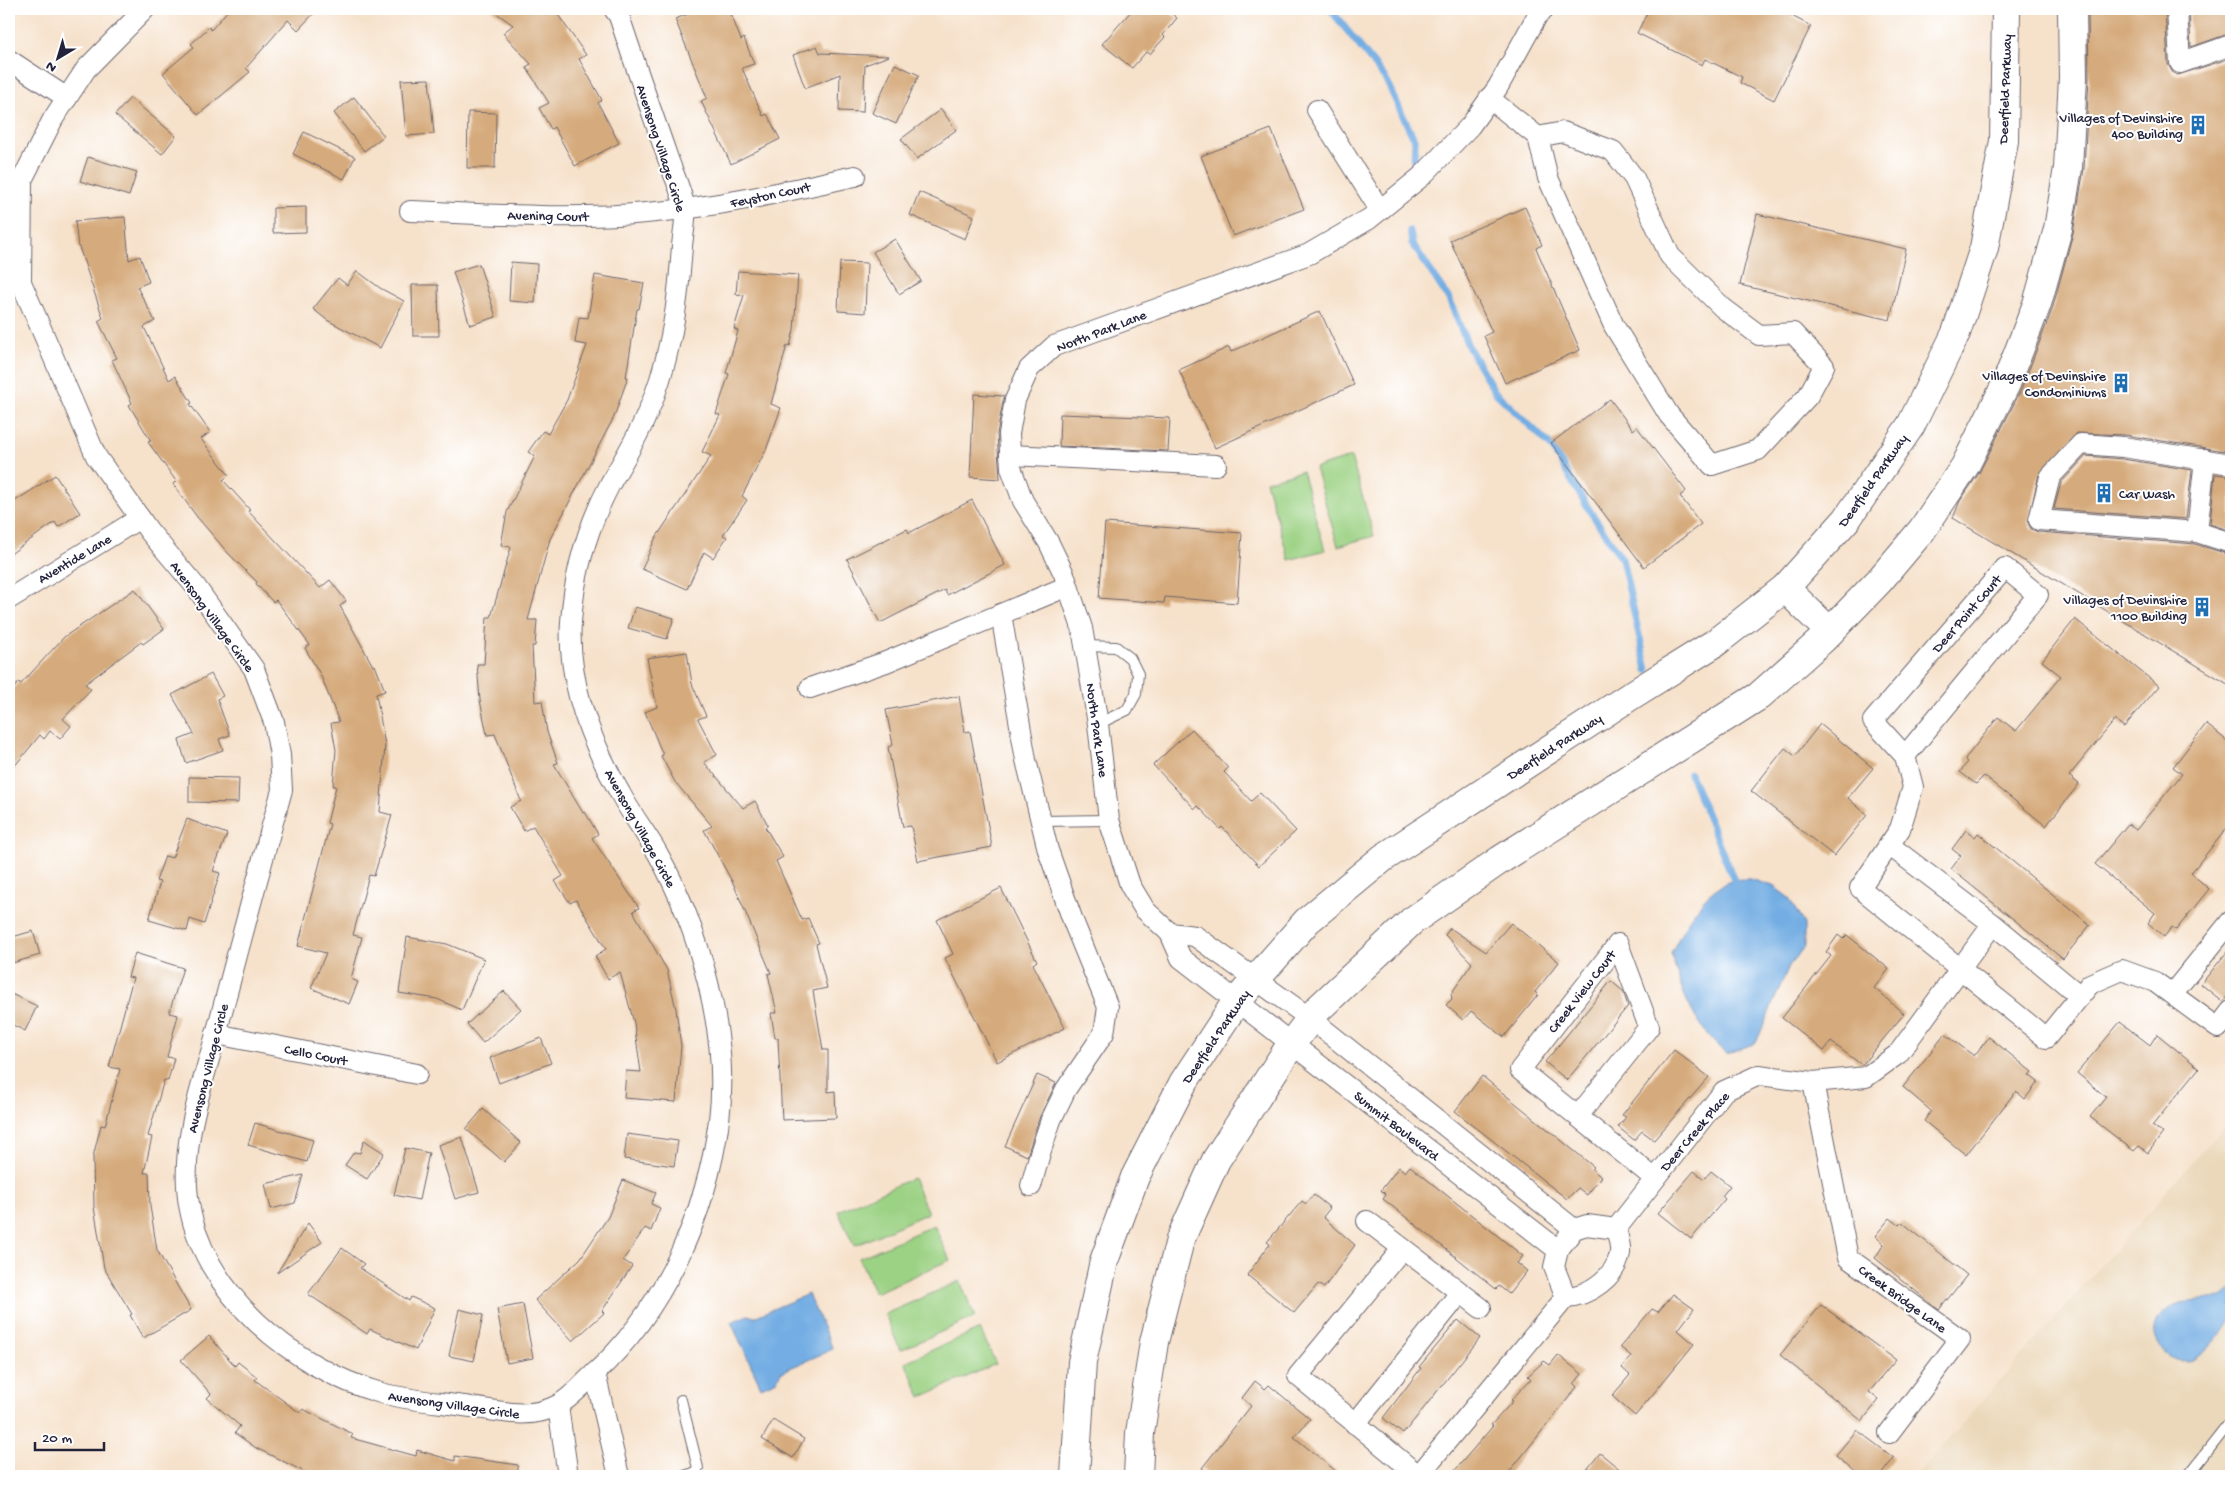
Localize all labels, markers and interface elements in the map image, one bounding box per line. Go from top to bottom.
north arrow [32,32,82,82]
street label: Deerfield Parkway [1996,34,2017,145]
text: N [43,57,60,76]
street label: Avensong Village Circle [631,83,688,215]
place label: Villages of Devinshire 400 Building [2059,111,2184,144]
building icon: Villages of Devinshire 400 Building [2187,114,2209,136]
street label: Feyston Court [728,179,813,213]
street label: Avening Court [507,208,590,227]
street label: North Park Lane [1055,307,1150,357]
place label: Villages of Devinshire Condominiums [1982,369,2107,402]
building icon: Villages of Devinshire Condominiums [2110,372,2132,394]
street label: Deerfield Parkway [1835,431,1913,532]
building icon: Car Wash [2093,482,2115,504]
place label: Car Wash [2119,487,2175,504]
street label: Aventide Lane [36,531,116,589]
street label: Avensong Village Circle [165,559,257,677]
street label: Deer Point Court [1929,571,2007,658]
place label: Villages of Devinshire 1100 Building [2063,593,2188,626]
building icon: Villages of Devinshire 1100 Building [2191,596,2213,618]
street label: North Park Lane [1081,682,1111,779]
street label: Deerfield Parkway [1504,711,1606,786]
street label: Avensong Village Circle [599,767,679,892]
street label: Creek View Court [1545,947,1622,1038]
street label: Deerfield Parkway [1179,987,1255,1089]
street label: Avensong Village Circle [185,1001,234,1135]
street label: Cello Court [283,1042,350,1071]
street label: Summit Boulevard [1349,1088,1443,1167]
street label: Deer Creek Place [1657,1089,1735,1177]
street label: Creek Bridge Lane [1854,1262,1950,1338]
street label: Avensong Village Circle [387,1389,521,1424]
scale bar [35,1420,104,1452]
text: 20 m [42,1430,72,1448]

